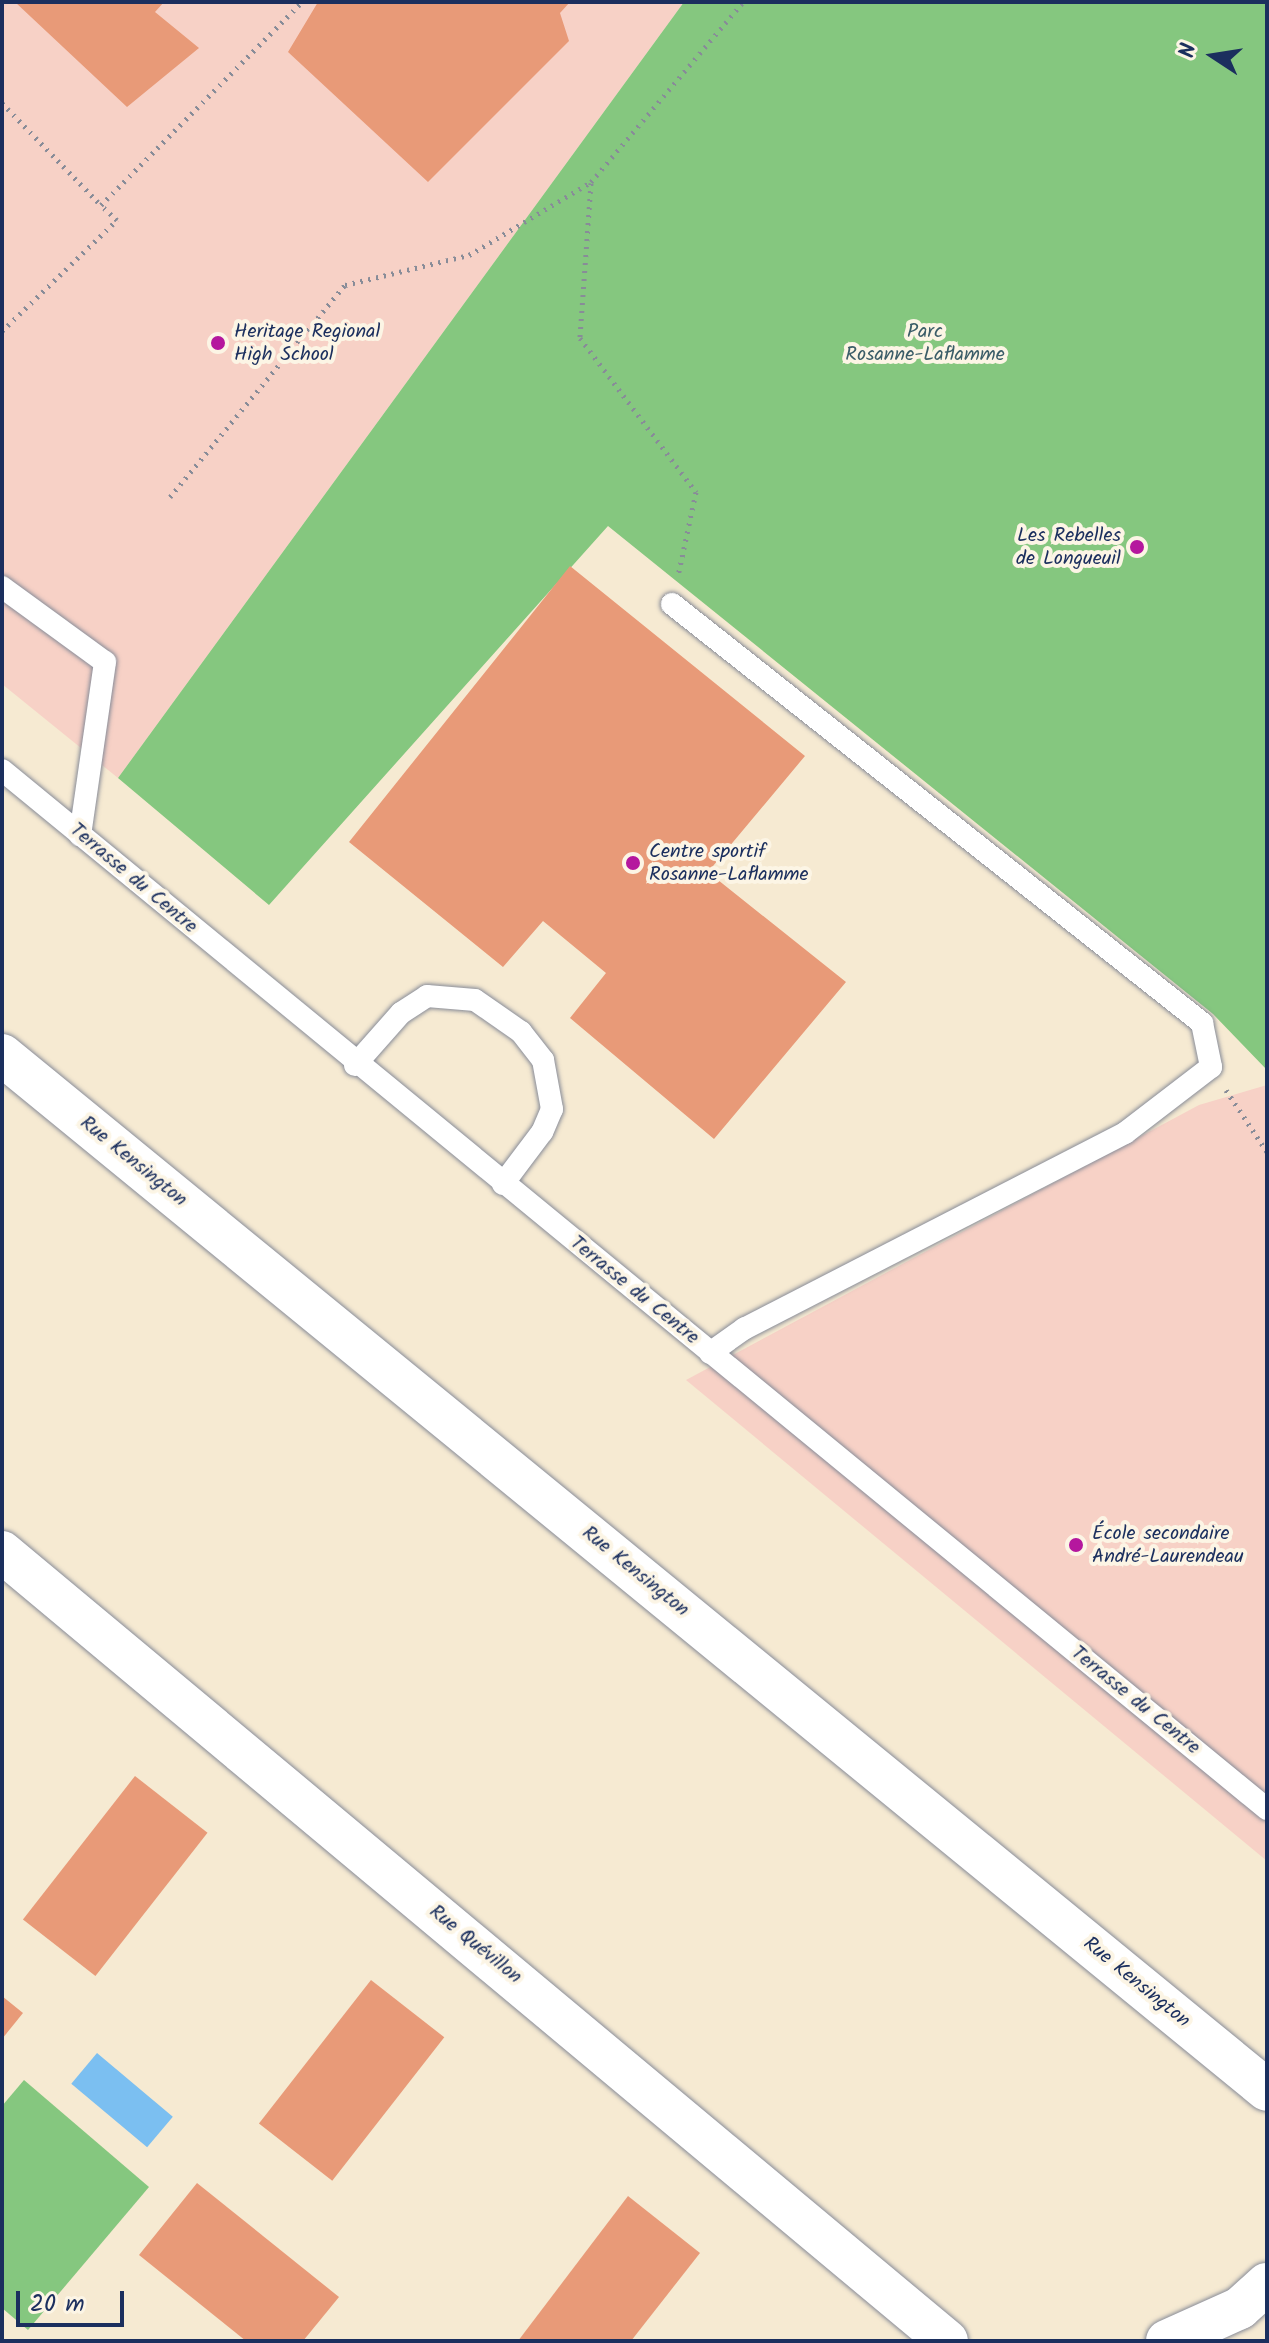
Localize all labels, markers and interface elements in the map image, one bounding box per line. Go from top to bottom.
north arrow [1173,16,1253,96]
text: N [1170,40,1208,61]
place label: Heritage Regional High School [234,320,380,367]
park label: Parc Rosanne-Laflamme [845,321,1005,368]
marker: Heritage Regional High School [209,334,227,352]
place label: Les Rebelles de Longueuil [1016,524,1121,571]
marker: Les Rebelles de Longueuil [1128,538,1146,556]
street label: Terrasse du Centre [64,819,202,939]
place label: Centre sportif Rosanne-Laflamme [649,840,809,887]
marker: Centre sportif Rosanne-Laflamme [624,854,642,872]
street label: Rue Kensington [75,1112,191,1212]
street label: Terrasse du Centre [565,1232,703,1350]
street label: Rue Kensington [577,1522,693,1622]
place label: École secondaire André-Laurendeau [1092,1522,1244,1569]
marker: École secondaire André-Laurendeau [1067,1536,1085,1554]
street label: Terrasse du Centre [1066,1642,1204,1760]
street label: Rue Quévillon [424,1900,526,1990]
street label: Rue Kensington [1078,1933,1194,2033]
scale bar [20,2275,128,2325]
text: 20 m [30,2285,85,2324]

